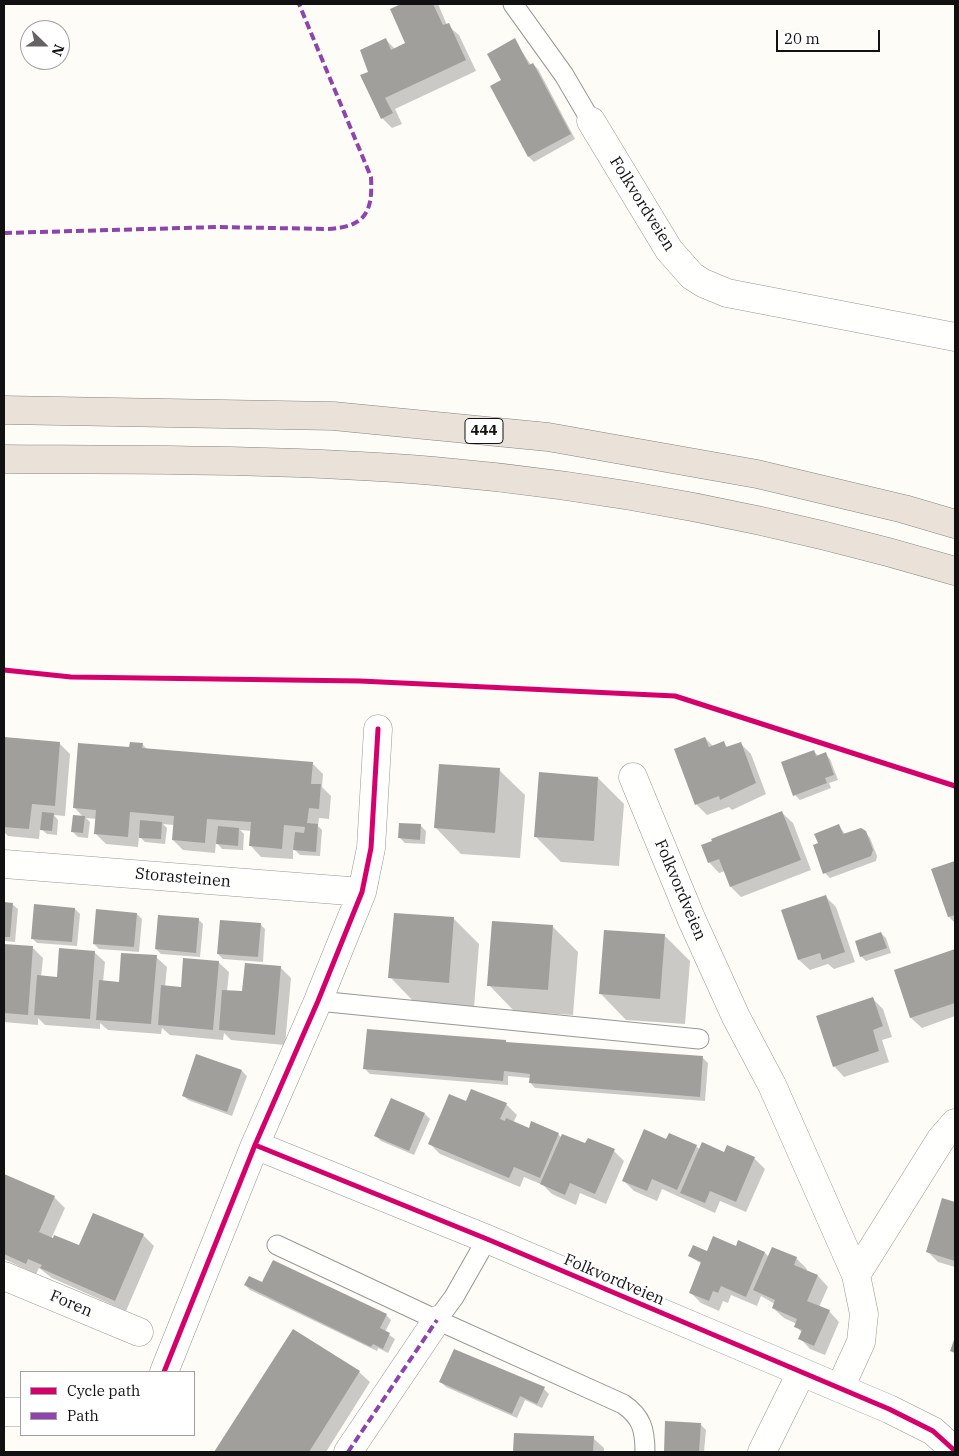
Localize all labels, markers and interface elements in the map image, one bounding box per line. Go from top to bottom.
north arrow [20,20,70,70]
scale bar [779,20,883,52]
text: 20 m [784,29,820,48]
text: N [48,42,68,59]
street label: Folkvordveien [605,153,679,255]
road number: 444 [465,418,503,444]
street label: Folkvordveien [650,837,710,943]
street label: Storasteinen [134,864,232,892]
street label: Folkvordveien [561,1250,667,1310]
street label: Foren [47,1287,95,1321]
legend [20,1371,195,1436]
text: Cycle path [67,1381,140,1400]
text: Path [67,1406,99,1425]

